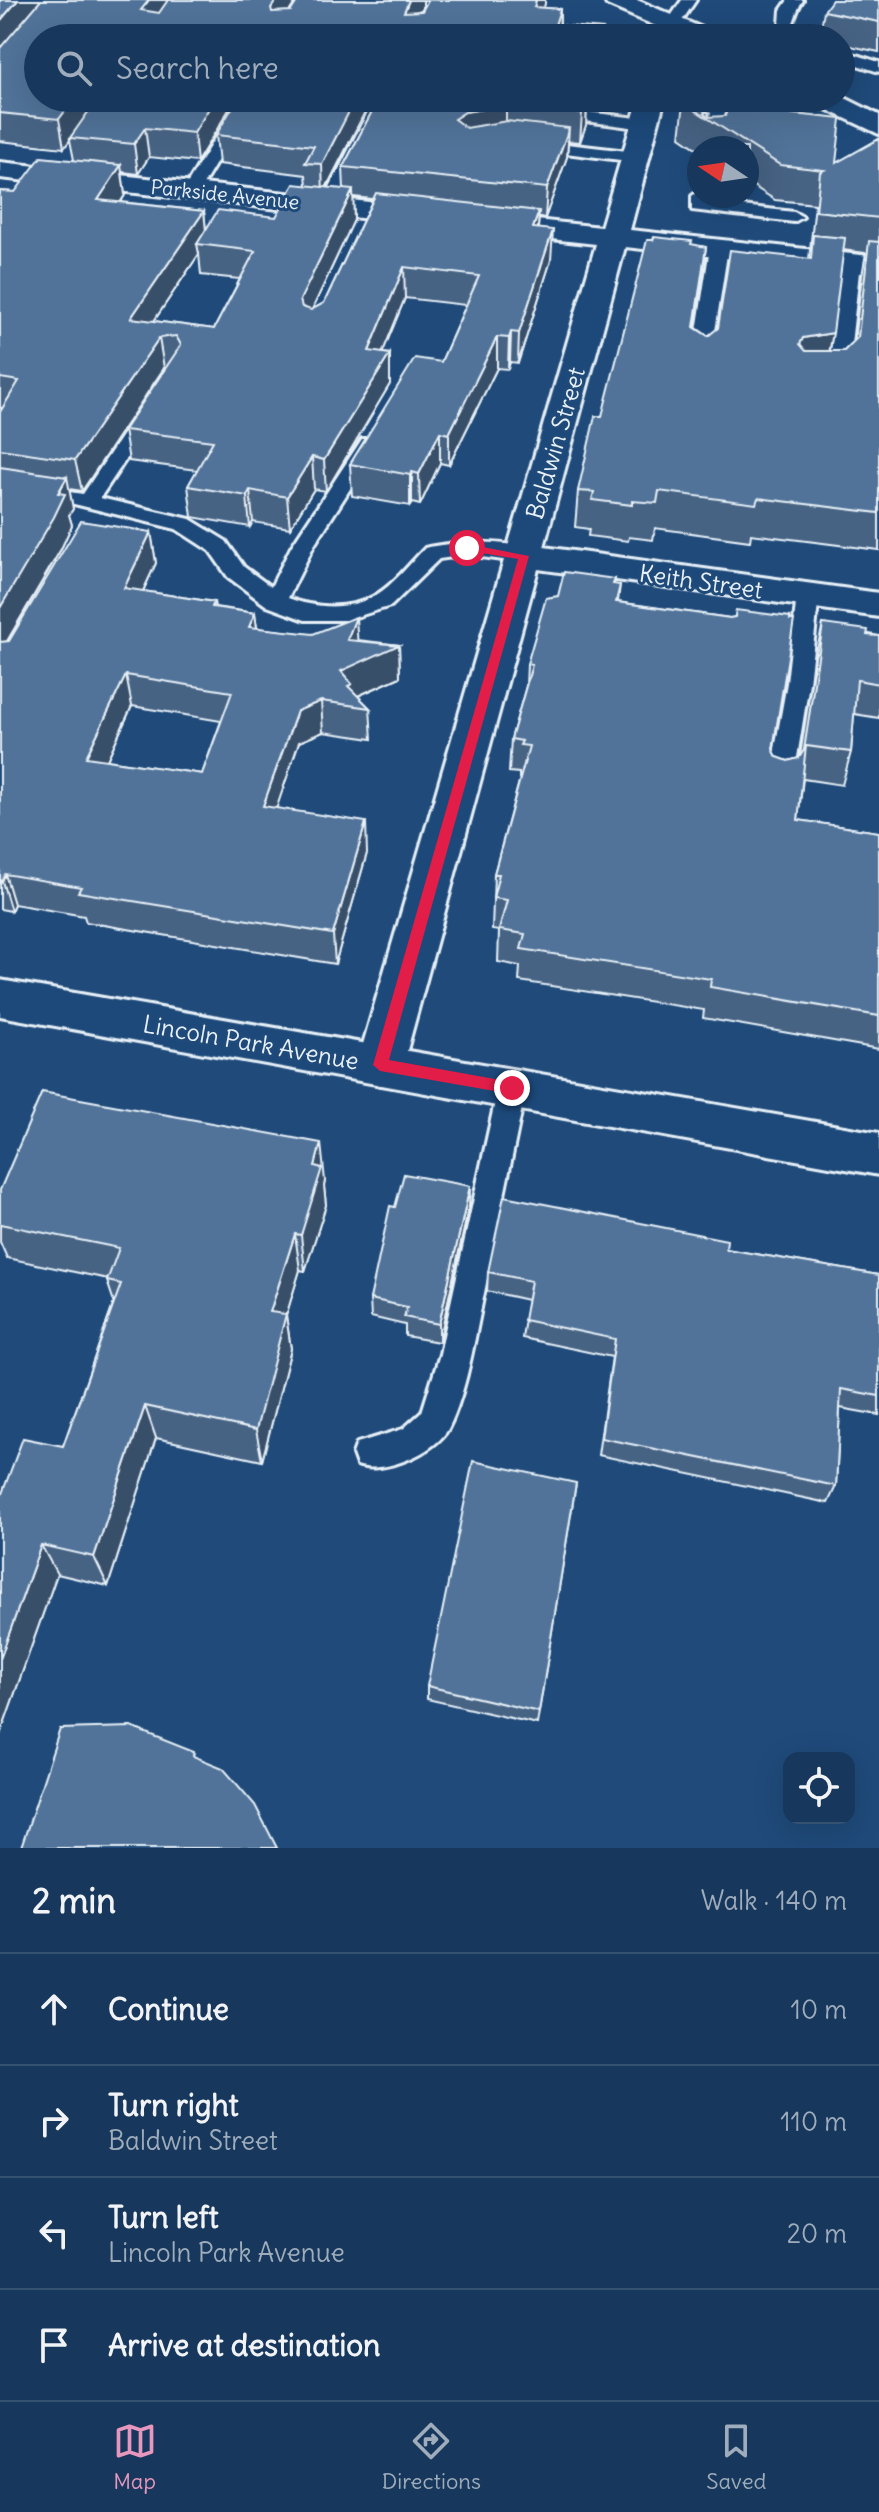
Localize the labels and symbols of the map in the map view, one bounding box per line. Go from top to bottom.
north arrow [687,136,759,208]
street label: Parkside Avenue [150,174,300,214]
street label: Baldwin Street [519,363,591,523]
route start [449,530,485,566]
street label: Keith Street [637,557,765,605]
street label: Lincoln Park Avenue [141,1008,361,1076]
route end [494,1070,530,1106]

